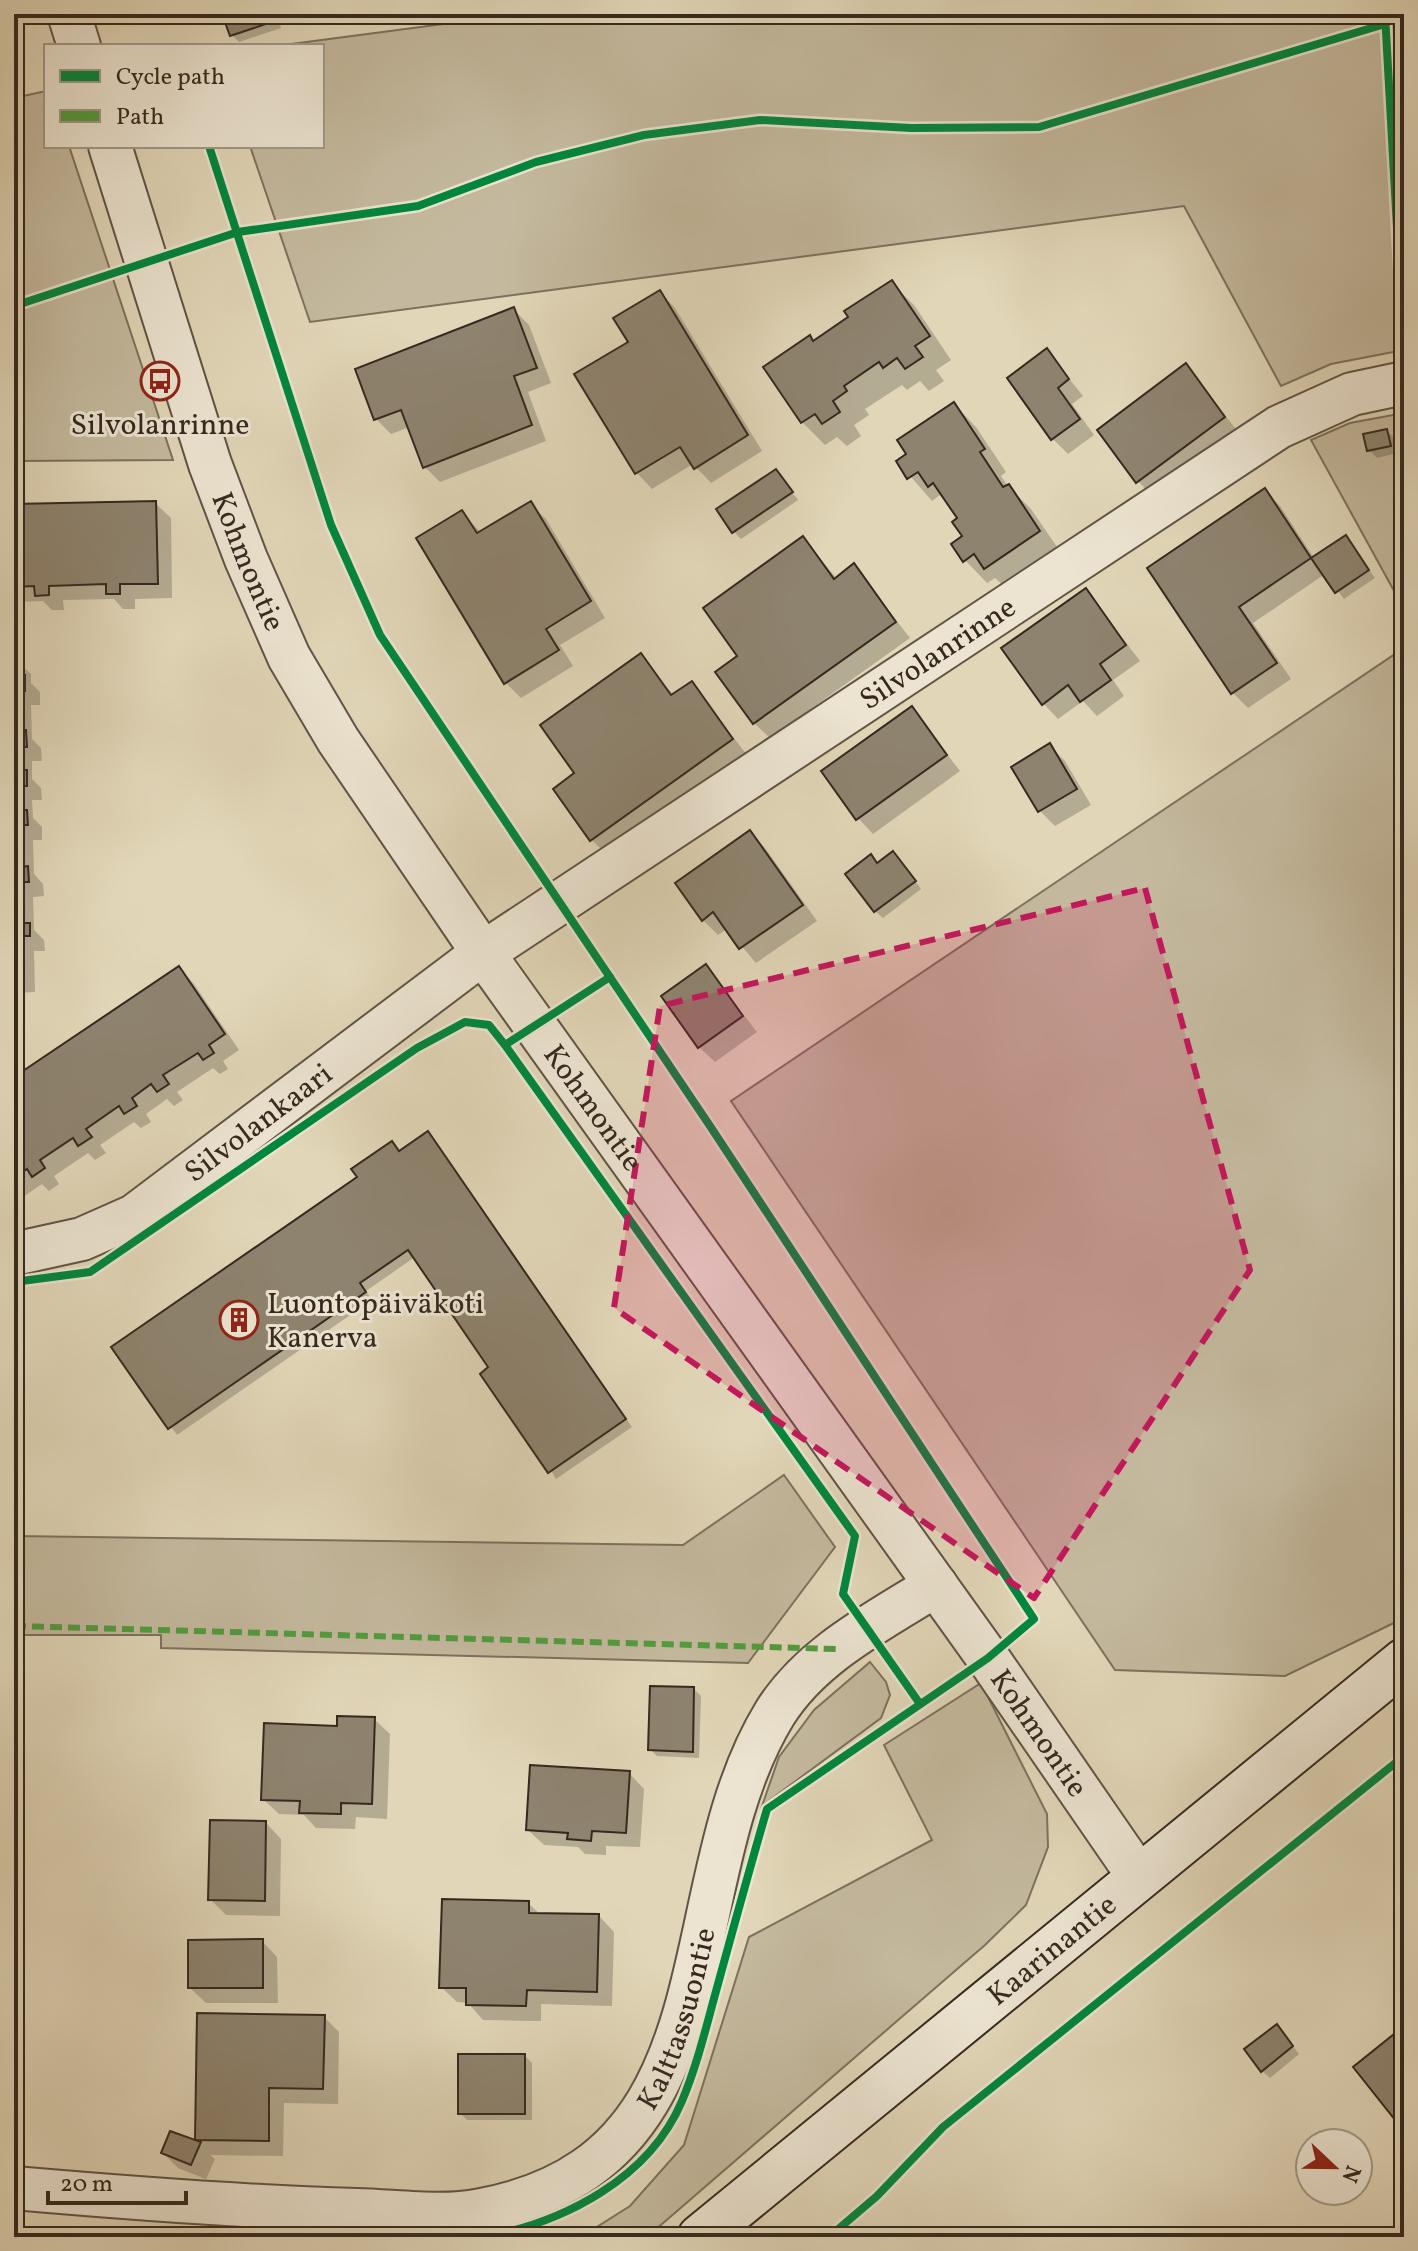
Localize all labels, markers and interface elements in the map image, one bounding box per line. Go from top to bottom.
legend [44,44,324,148]
text: Cycle path [116,61,225,95]
text: Path [116,101,164,135]
bus stop icon: Silvolanrinne [139,360,181,402]
place label: Silvolanrinne [70,405,250,447]
street label: Kohmontie [200,486,294,638]
street label: Silvolanrinne [852,588,1025,721]
street label: Kohmontie [532,1037,652,1181]
street label: Silvolankaari [177,1054,342,1194]
place label: Luontopäiväkoti Kanerva [267,1284,484,1360]
building icon: Luontopäiväkoti Kanerva [218,1299,260,1341]
street label: Kohmontie [979,1661,1097,1806]
street label: Kaarinantie [979,1885,1126,2017]
street label: Kalttassuontie [628,1924,728,2119]
north arrow [1294,2127,1374,2207]
scale bar [48,2155,186,2205]
text: N [1333,2160,1368,2187]
text: 20 m [60,2168,113,2202]

